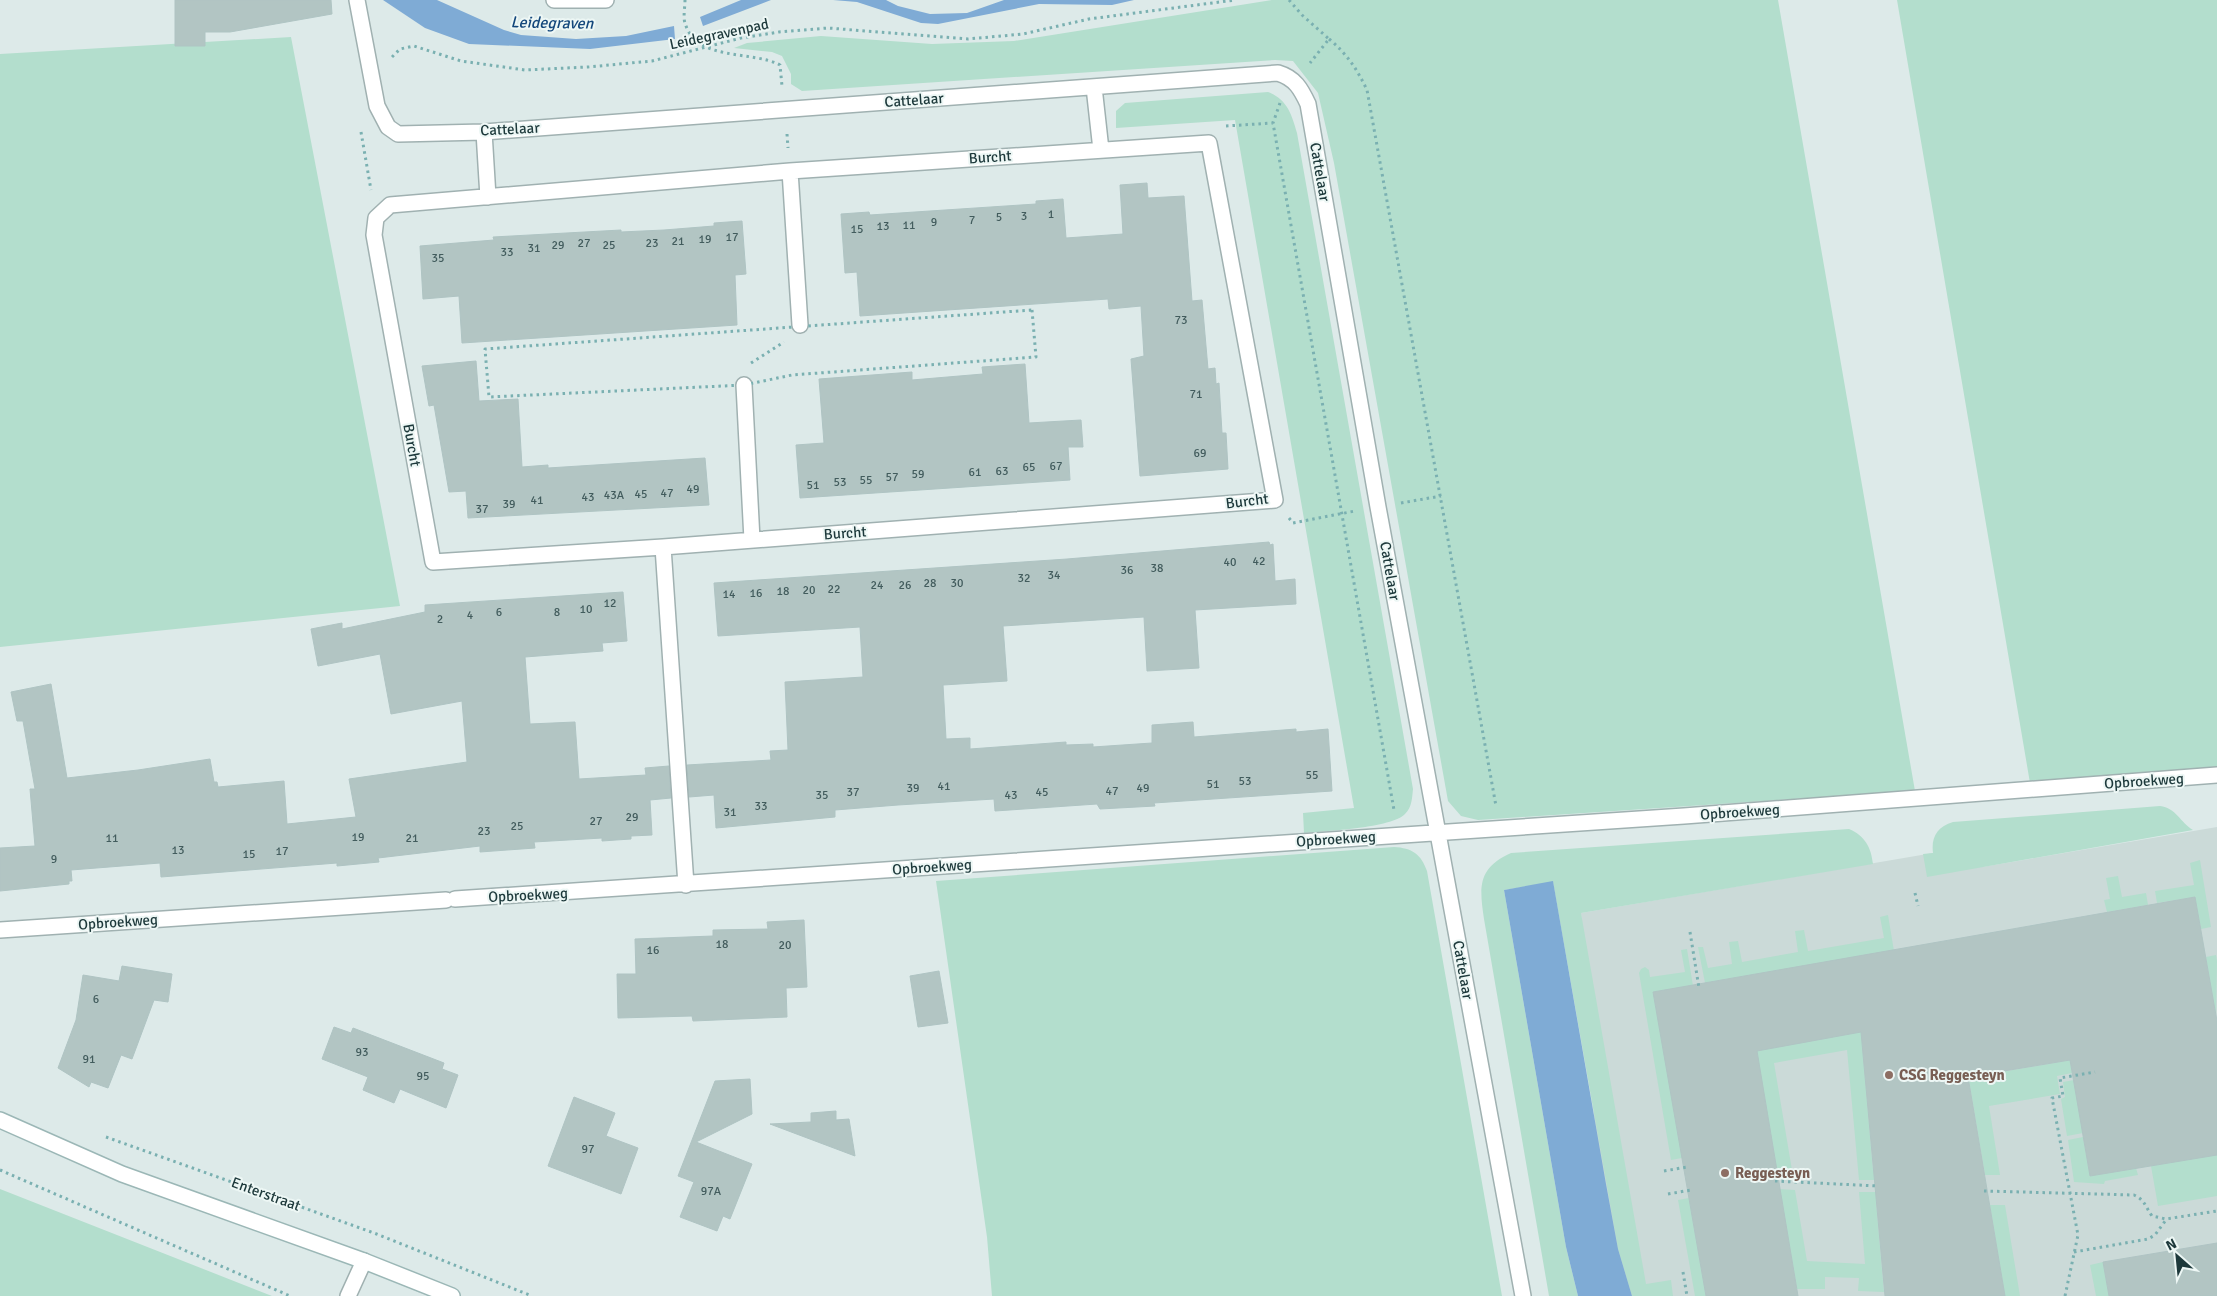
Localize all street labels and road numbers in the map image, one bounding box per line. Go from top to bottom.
street label: Leidegravenpad [668,15,770,53]
street label: Cattelaar [884,89,945,111]
street label: Cattelaar [480,118,541,140]
street label: Cattelaar [1306,141,1334,203]
street label: Burcht [968,147,1012,167]
street label: Burcht [399,422,425,468]
street label: Burcht [1225,489,1269,513]
street label: Burcht [823,523,867,543]
street label: Cattelaar [1376,540,1404,602]
street label: Opbroekweg [2104,769,2185,793]
street label: Opbroekweg [1700,800,1781,824]
street label: Opbroekweg [1296,827,1377,851]
street label: Opbroekweg [892,855,973,879]
street label: Opbroekweg [488,884,568,906]
street label: Opbroekweg [78,910,159,934]
street label: Cattelaar [1449,939,1477,1001]
street label: Enterstraat [229,1173,303,1215]

